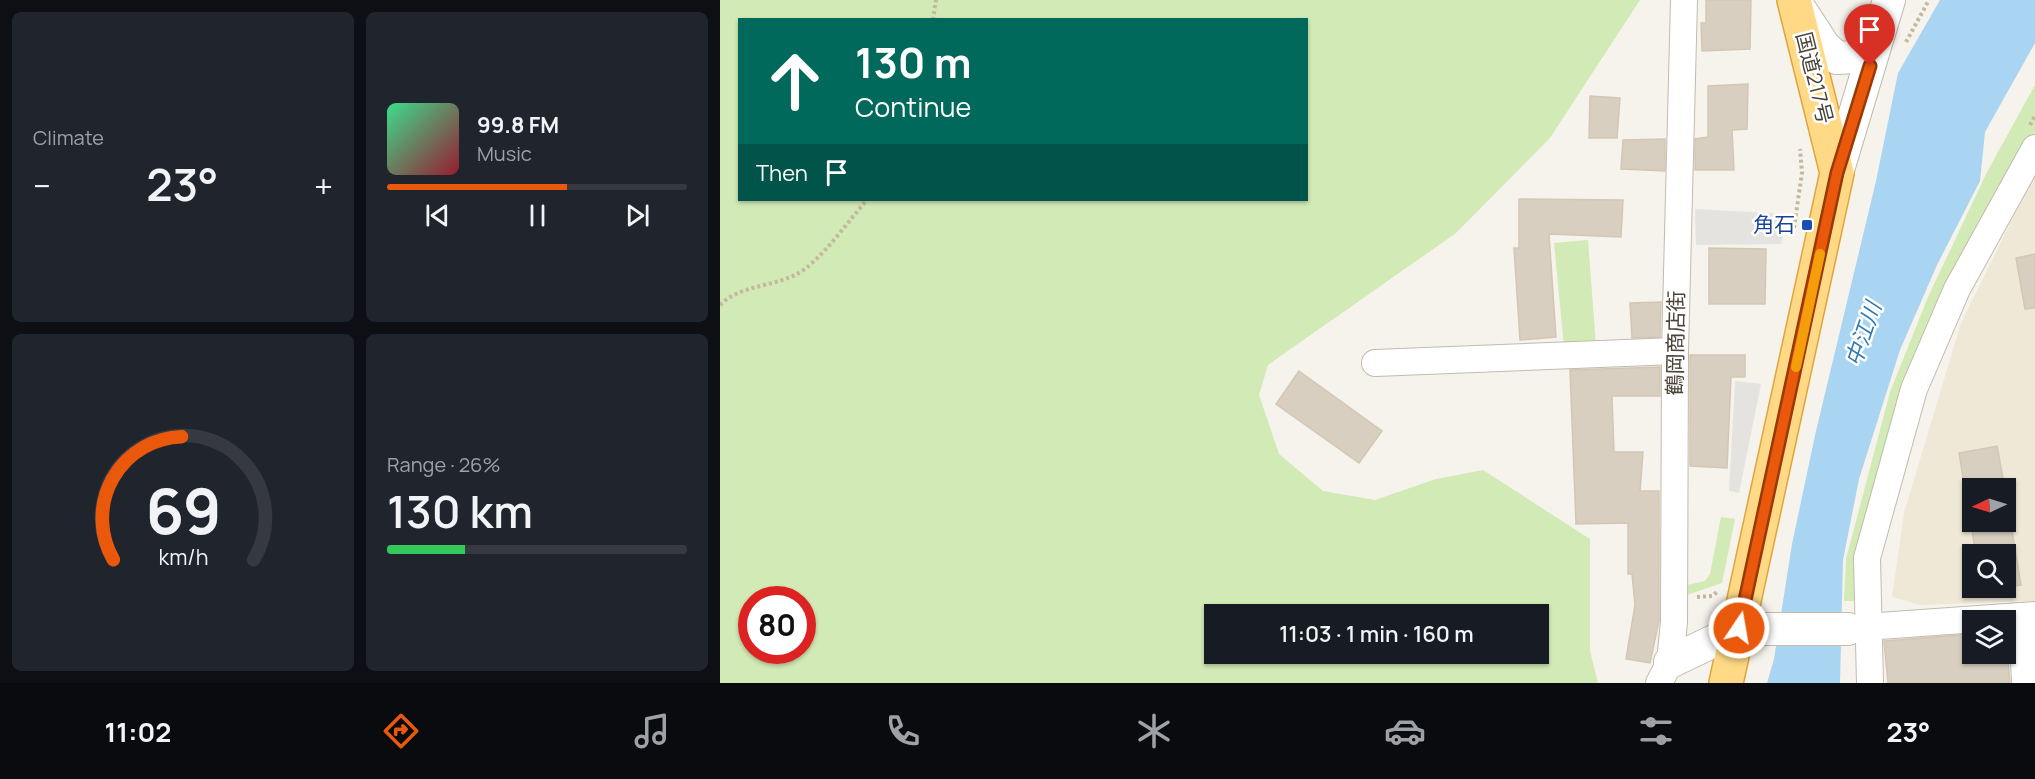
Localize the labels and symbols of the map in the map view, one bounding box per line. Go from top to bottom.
pin [1844,4,1895,66]
street label: 国道217号 [1790,29,1840,127]
place label: 角石 [1753,210,1795,238]
marker: 角石 [1800,218,1814,232]
street label: 鶴岡商店街 [1660,290,1690,396]
water label: 中江川 [1838,296,1889,370]
north arrow [1962,478,2016,532]
speed limit sign: 80 [738,586,816,664]
position arrow [1707,596,1771,660]

